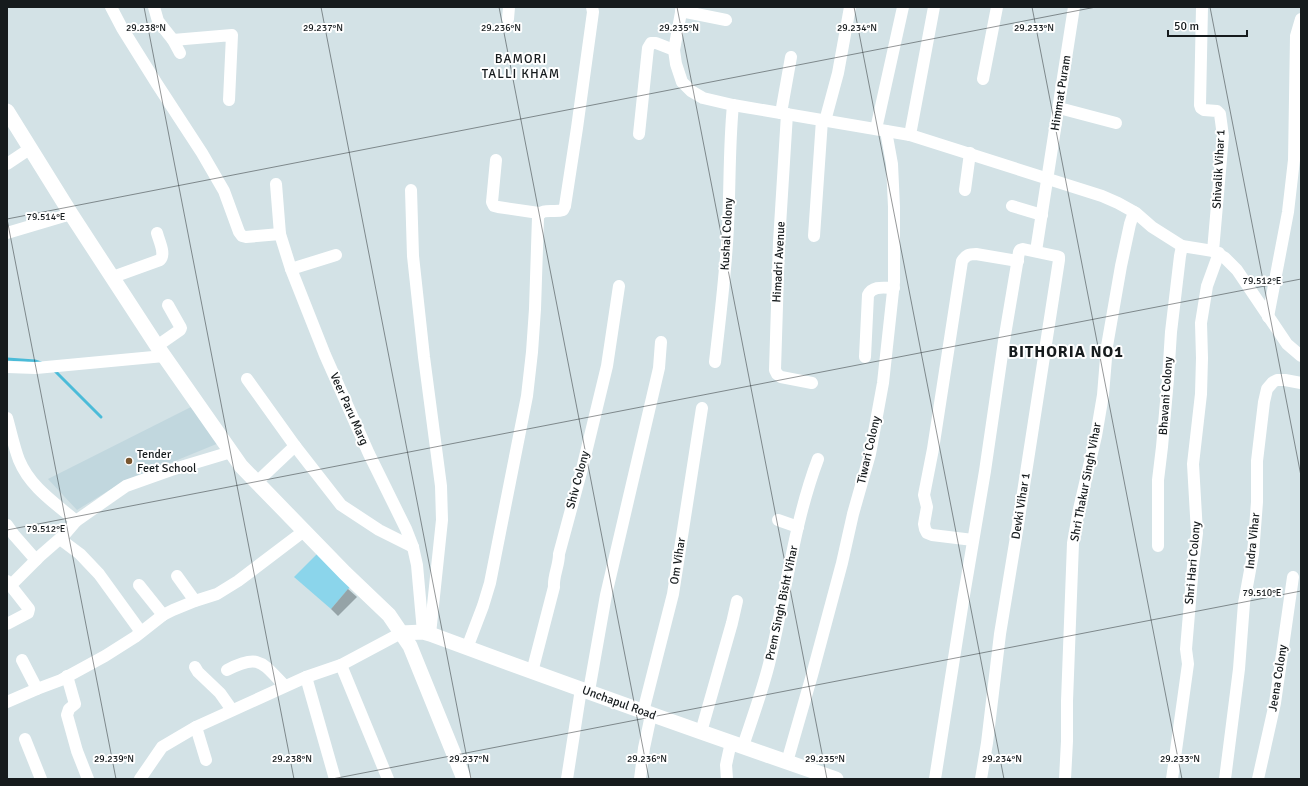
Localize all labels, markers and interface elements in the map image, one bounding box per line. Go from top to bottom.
scale bar [1168,12,1247,38]
text: 50 m [1174,19,1199,34]
text: 29.238°N [126,22,166,34]
text: 29.237°N [303,22,343,34]
text: 29.236°N [481,22,521,34]
text: 29.235°N [659,22,699,34]
text: 29.234°N [837,22,877,34]
text: 29.233°N [1014,22,1054,34]
district label: BAMORI TALLI KHAM [482,51,560,82]
street label: Himmat Puram [1048,54,1074,132]
street label: Shivalik Vihar 1 [1209,129,1229,209]
street label: Kushal Colony [718,197,736,271]
text: 79.514°E [27,211,66,223]
street label: Himadri Avenue [769,221,789,303]
text: 79.512°E [1243,275,1282,287]
district label: BITHORIA NO1 [1008,342,1124,362]
street label: Bhavani Colony [1156,356,1176,436]
street label: Veer Paru Marg [326,370,372,448]
street label: Tiwari Colony [854,414,884,485]
street label: Shri Thakur Singh Vihar [1067,421,1105,543]
place label: Tender Feet School [137,447,197,476]
street label: Shiv Colony [563,449,593,511]
marker: Tender Feet School [124,456,134,466]
street label: Devki Vihar 1 [1008,472,1034,540]
street label: Indra Vihar [1243,511,1263,570]
street label: Shri Hari Colony [1182,520,1204,605]
text: 79.512°E [27,523,66,535]
street label: Om Vihar [667,536,689,586]
street label: Prem Singh Bisht Vihar [762,543,802,662]
text: 79.510°E [1243,587,1282,599]
street label: Jeena Colony [1265,643,1291,713]
street label: Unchapul Road [580,683,658,723]
text: 29.239°N [94,753,134,765]
text: 29.238°N [272,753,312,765]
text: 29.237°N [449,753,489,765]
text: 29.236°N [627,753,667,765]
text: 29.235°N [805,753,845,765]
text: 29.234°N [982,753,1022,765]
text: 29.233°N [1160,753,1200,765]

